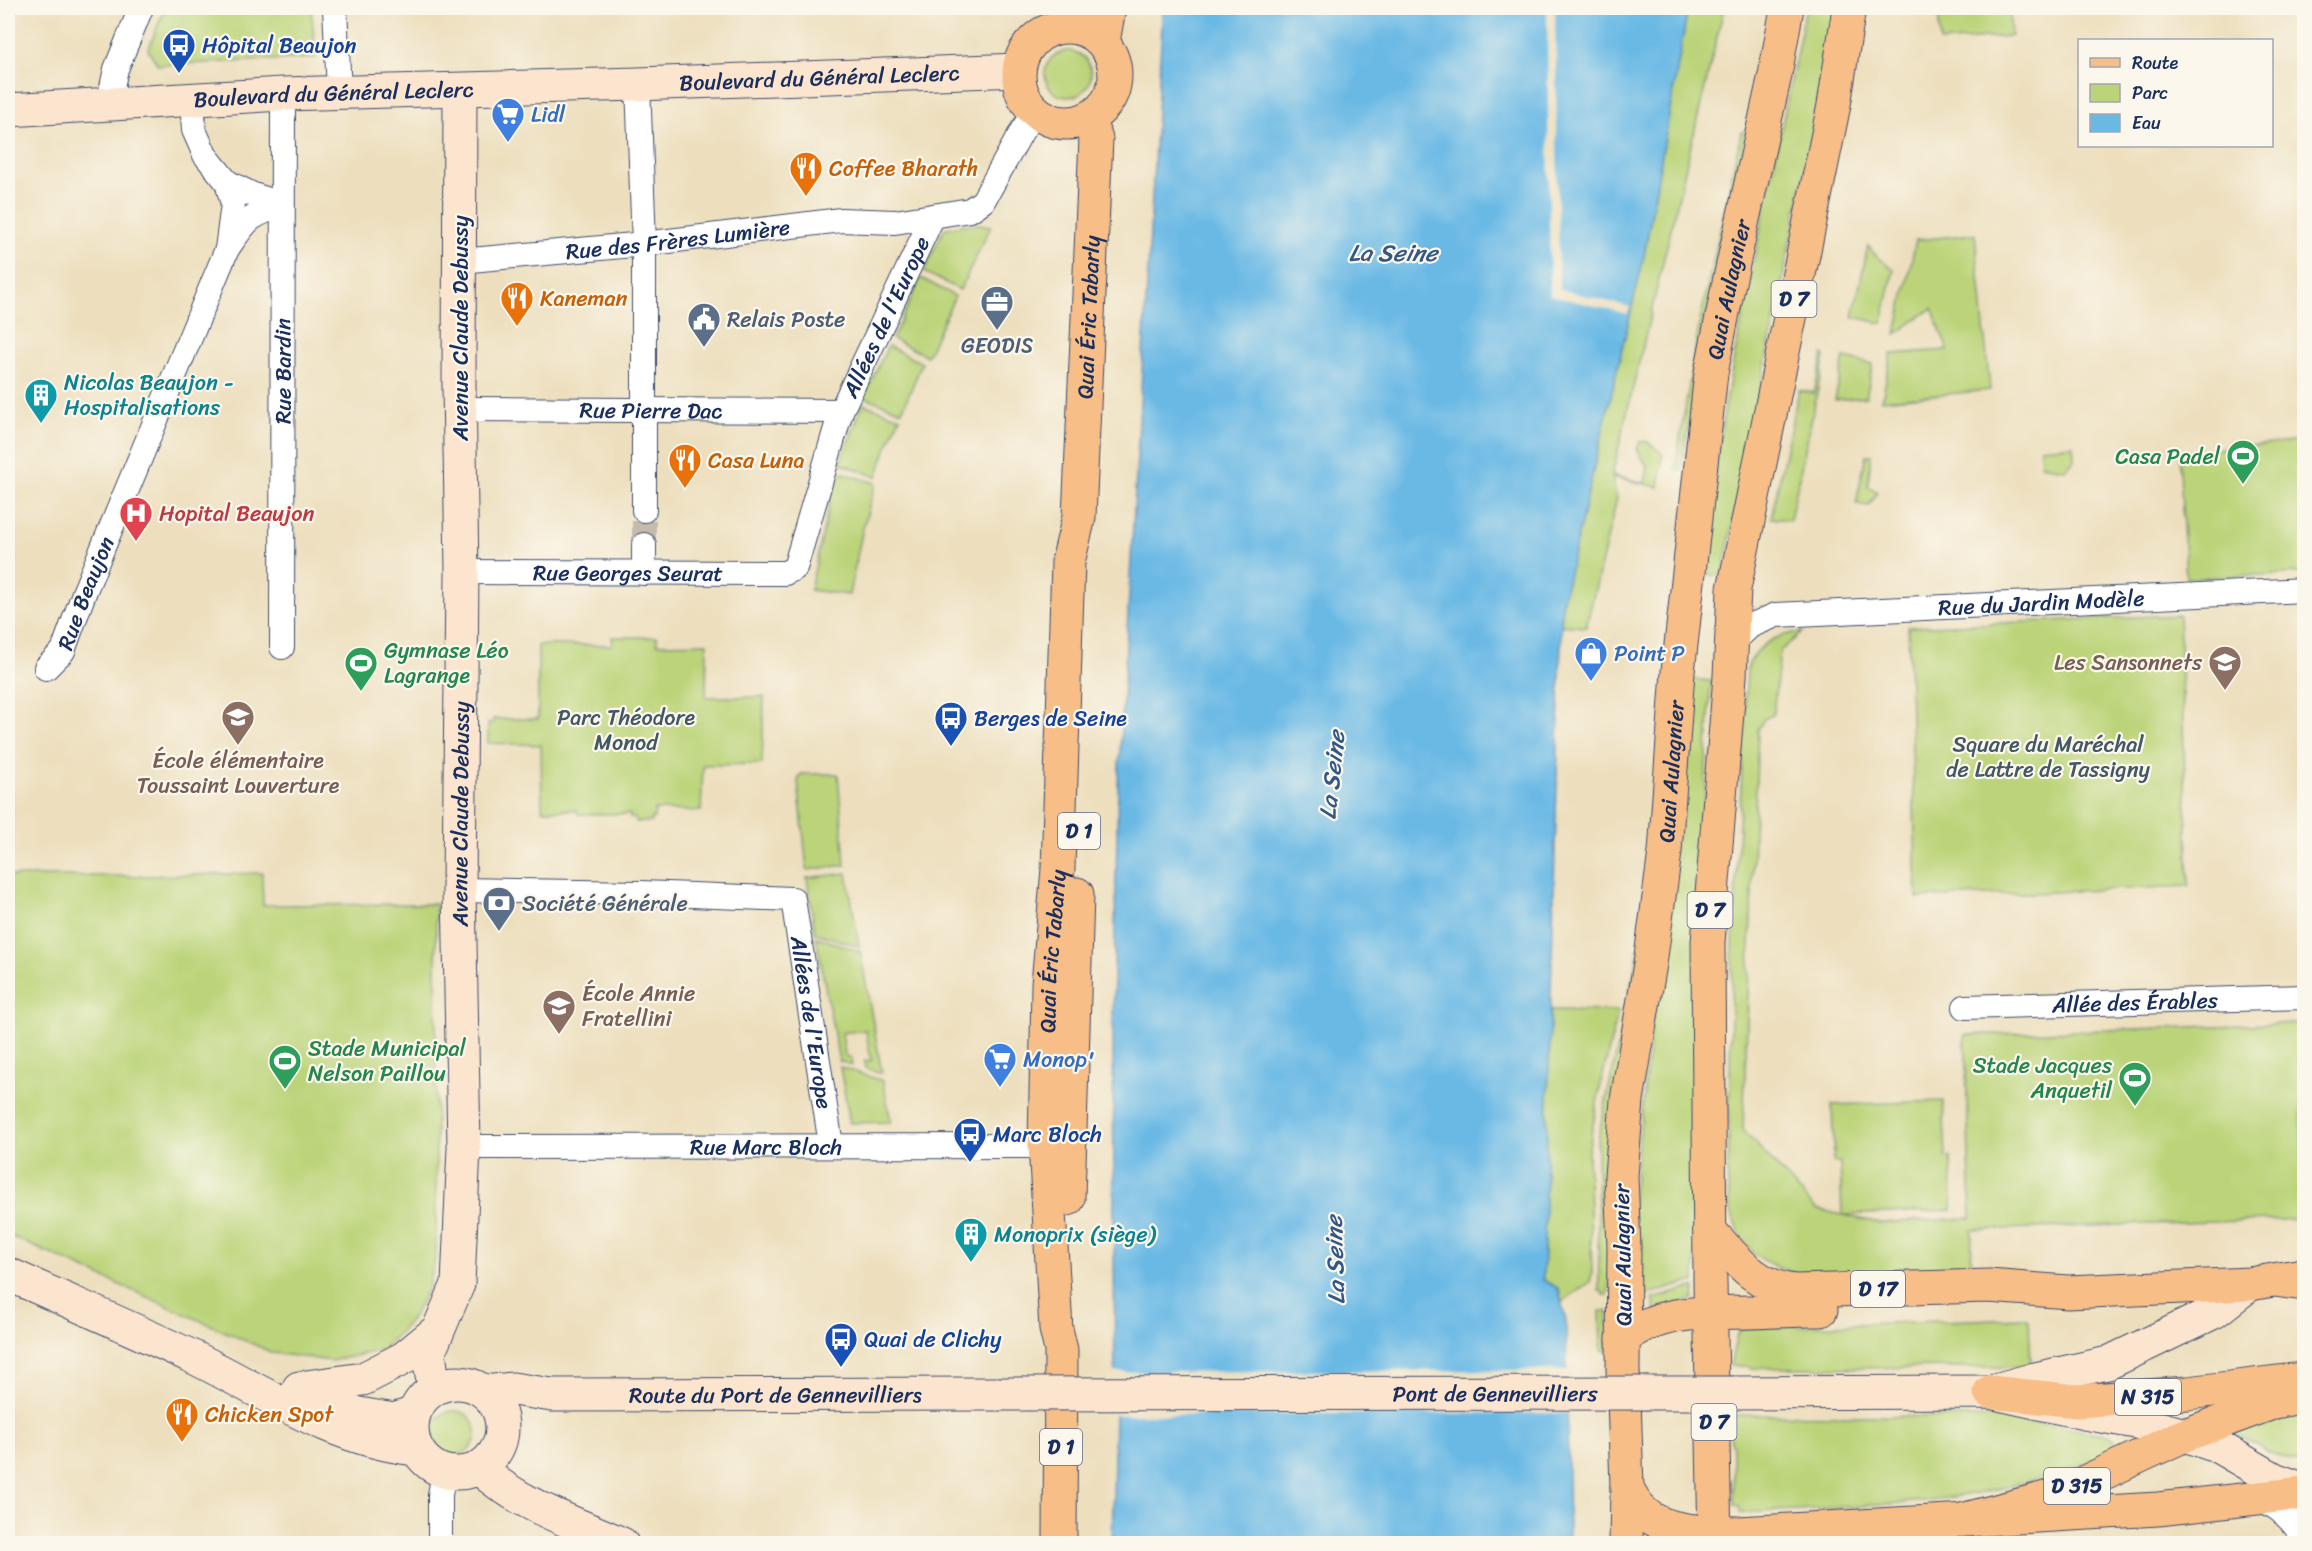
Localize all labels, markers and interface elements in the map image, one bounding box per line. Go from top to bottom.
place label: Hôpital Beaujon [202,26,356,65]
bus stop icon: Hôpital Beaujon [161,27,197,74]
legend [2078,39,2273,147]
text: Route [2132,47,2179,79]
street label: Boulevard du Général Leclerc [679,53,960,102]
street label: Boulevard du Général Leclerc [192,70,474,119]
text: Parc [2132,77,2168,109]
place label: Lidl [531,95,566,134]
supermarket icon: Lidl [490,96,526,143]
text: Eau [2132,107,2161,139]
place label: Coffee Bharath [829,149,978,188]
restaurant icon: Coffee Bharath [788,150,824,197]
street label: Rue des Frères Lumière [564,207,792,271]
street label: Quai Aulagnier [1695,214,1763,363]
street label: Avenue Claude Debussy [441,215,480,442]
street label: Allées de l'Europe [831,230,941,405]
water label: La Seine [1349,232,1440,274]
street label: Quai Éric Tabarly [1065,234,1112,400]
place label: Kaneman [540,279,628,318]
restaurant icon: Kaneman [499,280,535,327]
road number: D 7 [1772,281,1816,317]
office icon: GEODIS [979,284,1015,331]
place label: Relais Poste [727,300,845,339]
public building icon: Relais Poste [686,301,722,348]
street label: Rue Bardin [263,318,303,424]
place label: GEODIS [961,326,1033,365]
place label: Nicolas Beaujon - Hospitalisations [64,363,234,427]
building icon: Nicolas Beaujon - Hospitalisations [23,377,59,424]
street label: Rue Pierre Dac [579,391,723,430]
place label: Casa Padel [2115,437,2221,476]
sports icon: Casa Padel [2225,438,2261,485]
place label: Casa Luna [708,441,805,480]
restaurant icon: Casa Luna [667,442,703,489]
place label: Hopital Beaujon [159,494,314,533]
hospital icon: Hopital Beaujon [118,495,154,542]
street label: Rue Beaujon [46,530,126,656]
street label: Rue Georges Seurat [533,553,723,593]
street label: Rue du Jardin Modèle [1937,579,2145,627]
place label: Gymnase Léo Lagrange [384,631,509,695]
place label: Point P [1614,634,1685,673]
shop icon: Point P [1573,635,1609,682]
place label: Les Sansonnets [2054,643,2203,682]
school or university icon: Les Sansonnets [2207,644,2243,691]
sports icon: Gymnase Léo Lagrange [343,645,379,692]
street label: Quai Aulagnier [1647,697,1696,844]
park label: Parc Théodore Monod [557,698,695,762]
school or university icon: École élémentaire Toussaint Louverture [220,699,256,746]
place label: Berges de Seine [974,699,1127,738]
bus stop icon: Berges de Seine [933,700,969,747]
street label: Avenue Claude Debussy [440,701,481,928]
park label: Square du Maréchal de Lattre de Tassigny [1946,725,2151,789]
water label: La Seine [1306,726,1358,821]
place label: École élémentaire Toussaint Louverture [137,741,340,805]
road number: D 1 [1058,813,1100,849]
street label: Quai Éric Tabarly [1028,867,1078,1033]
place label: Société Générale [522,884,688,923]
bank icon: Société Générale [481,885,517,932]
road number: D 7 [1688,892,1732,928]
street label: Allées de l'Europe [779,932,844,1112]
place label: École Annie Fratellini [582,974,695,1038]
street label: Allée des Érables [2050,981,2219,1024]
school or university icon: École Annie Fratellini [541,988,577,1035]
place label: Stade Municipal Nelson Paillou [308,1029,466,1093]
place label: Monop' [1023,1040,1095,1079]
supermarket icon: Monop' [982,1041,1018,1088]
sports icon: Stade Municipal Nelson Paillou [267,1043,303,1090]
place label: Stade Jacques Anquetil [1973,1046,2113,1110]
sports icon: Stade Jacques Anquetil [2117,1060,2153,1107]
place label: Marc Bloch [993,1115,1102,1154]
bus stop icon: Marc Bloch [952,1116,988,1163]
street label: Rue Marc Bloch [690,1127,842,1167]
street label: Quai Aulagnier [1602,1182,1643,1326]
water label: La Seine [1312,1212,1358,1305]
place label: Monoprix (siège) [994,1215,1157,1254]
building icon: Monoprix (siège) [953,1216,989,1263]
road number: D 17 [1851,1271,1905,1307]
place label: Quai de Clichy [864,1320,1002,1359]
bus stop icon: Quai de Clichy [823,1321,859,1368]
street label: Pont de Gennevilliers [1392,1374,1599,1413]
street label: Route du Port de Gennevilliers [629,1375,922,1415]
road number: N 315 [2115,1379,2181,1415]
place label: Chicken Spot [205,1395,334,1434]
restaurant icon: Chicken Spot [164,1396,200,1443]
road number: D 7 [1692,1404,1736,1440]
road number: D 1 [1040,1429,1082,1465]
road number: D 315 [2044,1468,2110,1504]

